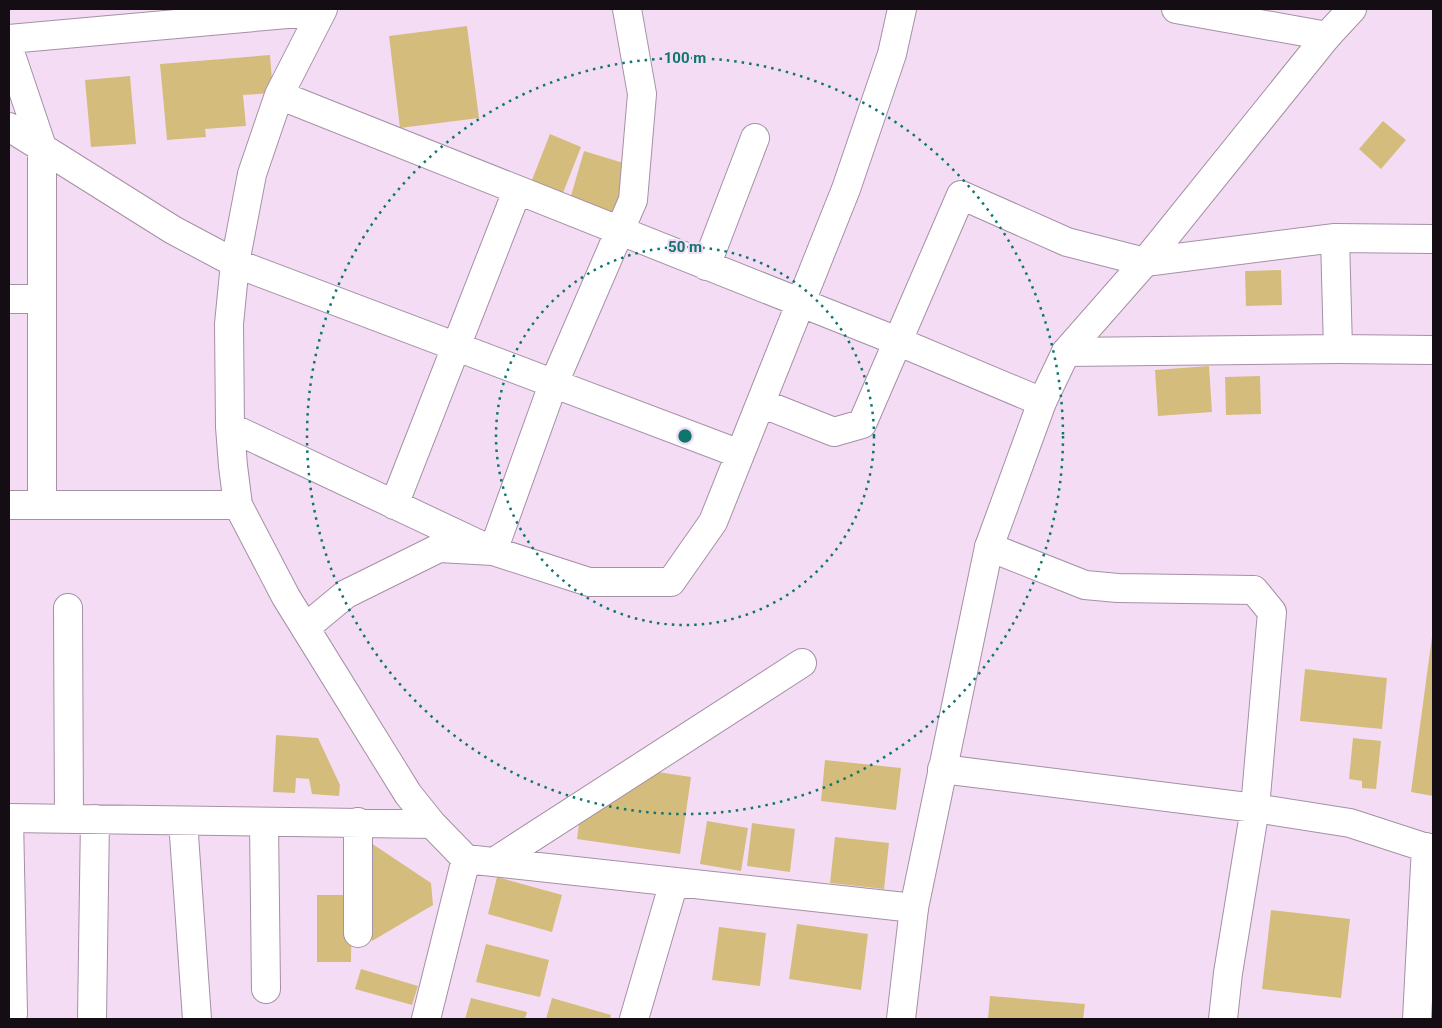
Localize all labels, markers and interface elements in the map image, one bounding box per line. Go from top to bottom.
text: 100 m [664,49,706,67]
text: 50 m [668,238,702,256]
centre of rings [676,427,694,445]

